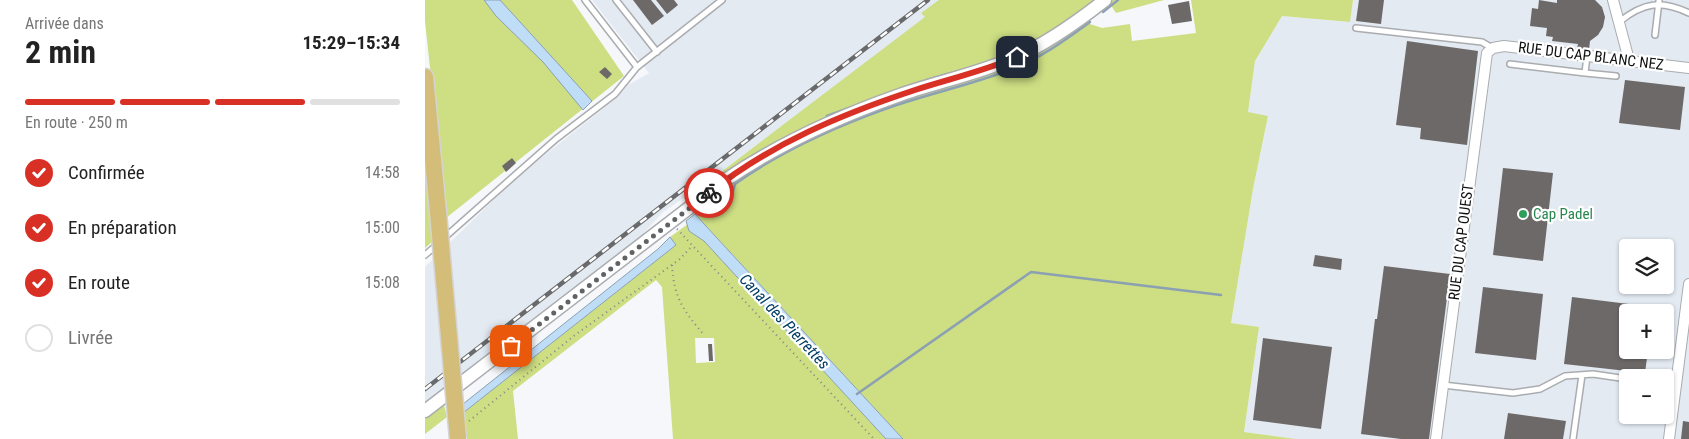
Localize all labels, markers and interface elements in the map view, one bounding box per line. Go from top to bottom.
text: Arrivée dans [25,14,104,33]
text: 15:29–15:34 [302,31,400,54]
text: 2 min [25,33,96,71]
pin [996,36,1038,78]
street label: RUE DU CAP BLANC NEZ [1517,38,1665,74]
icon: home [1003,43,1031,71]
text: En route · 250 m [25,113,128,132]
icon: check [25,159,53,187]
text: Confirmée [68,161,145,184]
text: 14:58 [365,163,400,182]
courier [684,168,734,218]
icon: bike [695,179,723,207]
street label: RUE DU CAP OUEST [1445,183,1477,301]
place label: Cap Padel [1533,205,1593,223]
marker: Cap Padel [1517,208,1529,220]
icon: check [25,214,53,242]
text: En préparation [68,216,177,239]
text: 15:00 [365,218,400,237]
map controls [1619,239,1674,424]
button: layers [1619,239,1674,294]
icon: check [25,269,53,297]
water label: Canal des Pierrettes [736,270,834,373]
text: En route [68,271,130,294]
text: 15:08 [365,273,400,292]
button: + [1619,304,1674,359]
pin [490,325,532,367]
text: Livrée [68,326,113,349]
icon: bag [497,332,525,360]
button: − [1619,369,1674,424]

